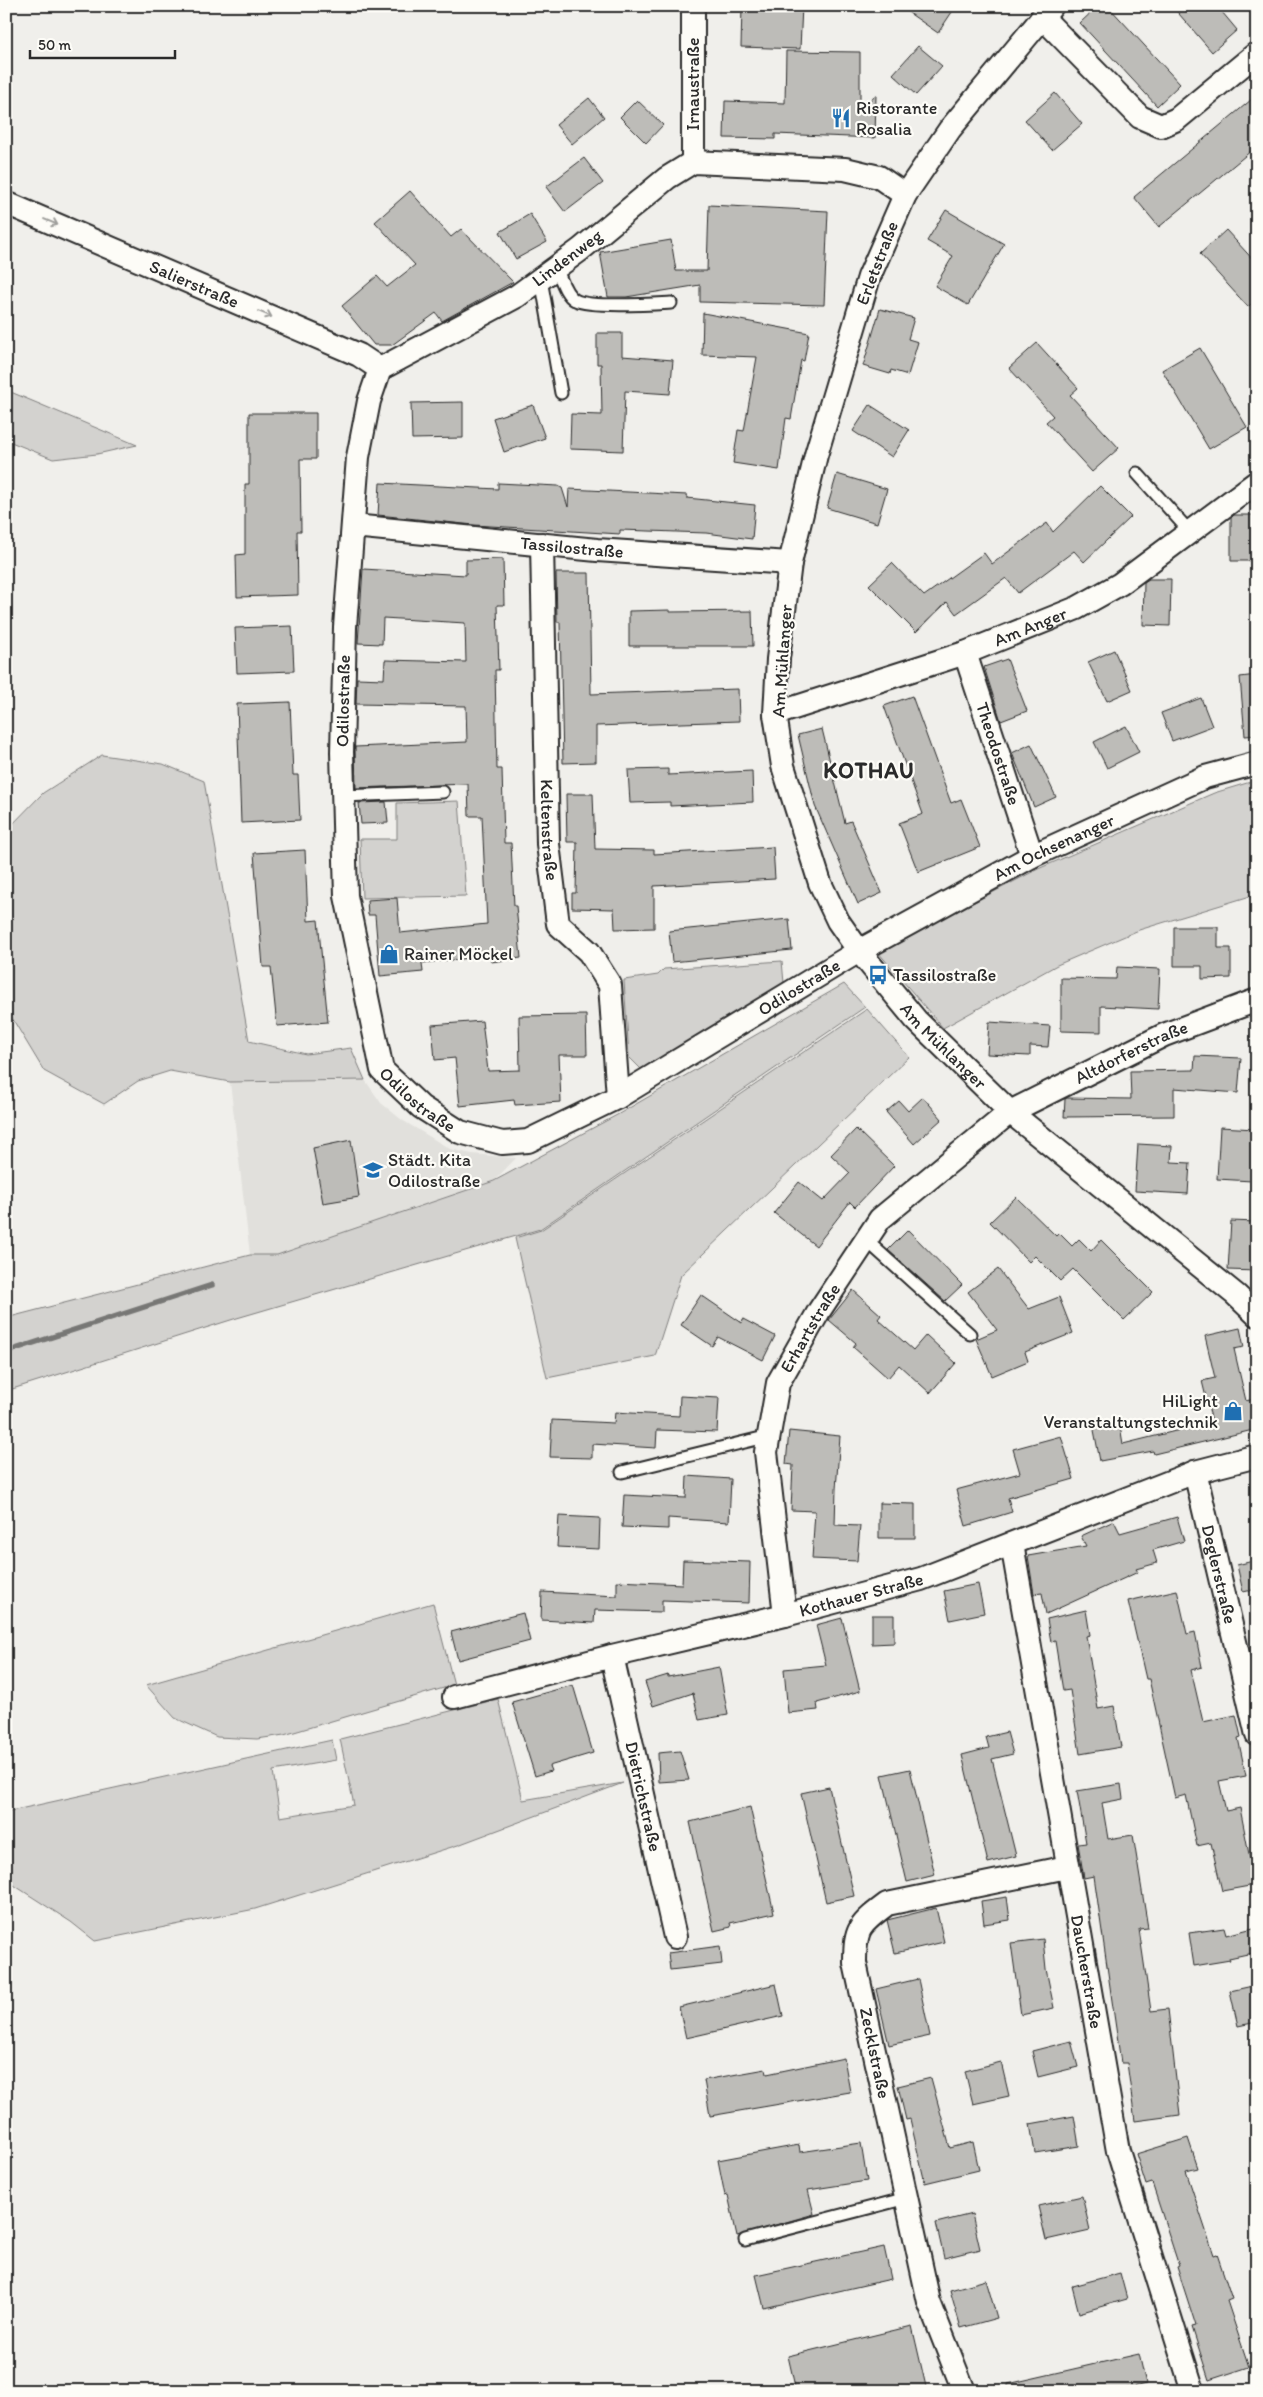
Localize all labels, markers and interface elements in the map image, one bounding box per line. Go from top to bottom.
scale bar [30,28,175,60]
text: 50 m [38,36,71,54]
street label: Irnaustraße [682,37,704,131]
place label: Ristorante Rosalia [856,97,937,140]
restaurant icon: Ristorante Rosalia [830,107,852,129]
one-way arrow [43,218,58,228]
street label: Erletstraße [851,218,903,308]
street label: Lindenweg [527,224,607,292]
street label: Salierstraße [146,255,242,313]
one-way arrow [257,310,272,320]
street label: Tassilostraße [519,532,624,563]
street label: Am Anger [991,602,1071,651]
street label: Am Mühlanger [767,603,797,718]
street label: Odilostraße [331,655,355,747]
street label: Theodostraße [971,699,1025,808]
district label: KOTHAU [823,757,915,784]
street label: Keltenstraße [536,779,563,882]
street label: Am Ochsenanger [990,809,1118,886]
shop icon: Rainer Möckel [378,943,400,965]
place label: Rainer Möckel [404,943,513,965]
street label: Odilostraße [754,954,844,1021]
bus stop icon: Tassilostraße [867,964,889,986]
place label: Tassilostraße [893,964,996,986]
street label: Am Mühlanger [895,998,992,1095]
street label: Altdorferstraße [1071,1016,1191,1089]
street label: Odilostraße [375,1062,460,1137]
place label: Städt. Kita Odilostraße [388,1149,480,1192]
school or university icon: Städt. Kita Odilostraße [362,1159,384,1181]
street label: Erhartstraße [775,1279,845,1376]
place label: HiLight Veranstaltungstechnik [1044,1390,1218,1433]
shop icon: HiLight Veranstaltungstechnik [1222,1400,1244,1422]
street label: Deglerstraße [1197,1522,1241,1626]
street label: Kothauer Straße [797,1568,926,1622]
street label: Dietrichstraße [620,1739,667,1854]
street label: Daucherstraße [1066,1913,1107,2030]
street label: Zecklstraße [855,2006,895,2100]

